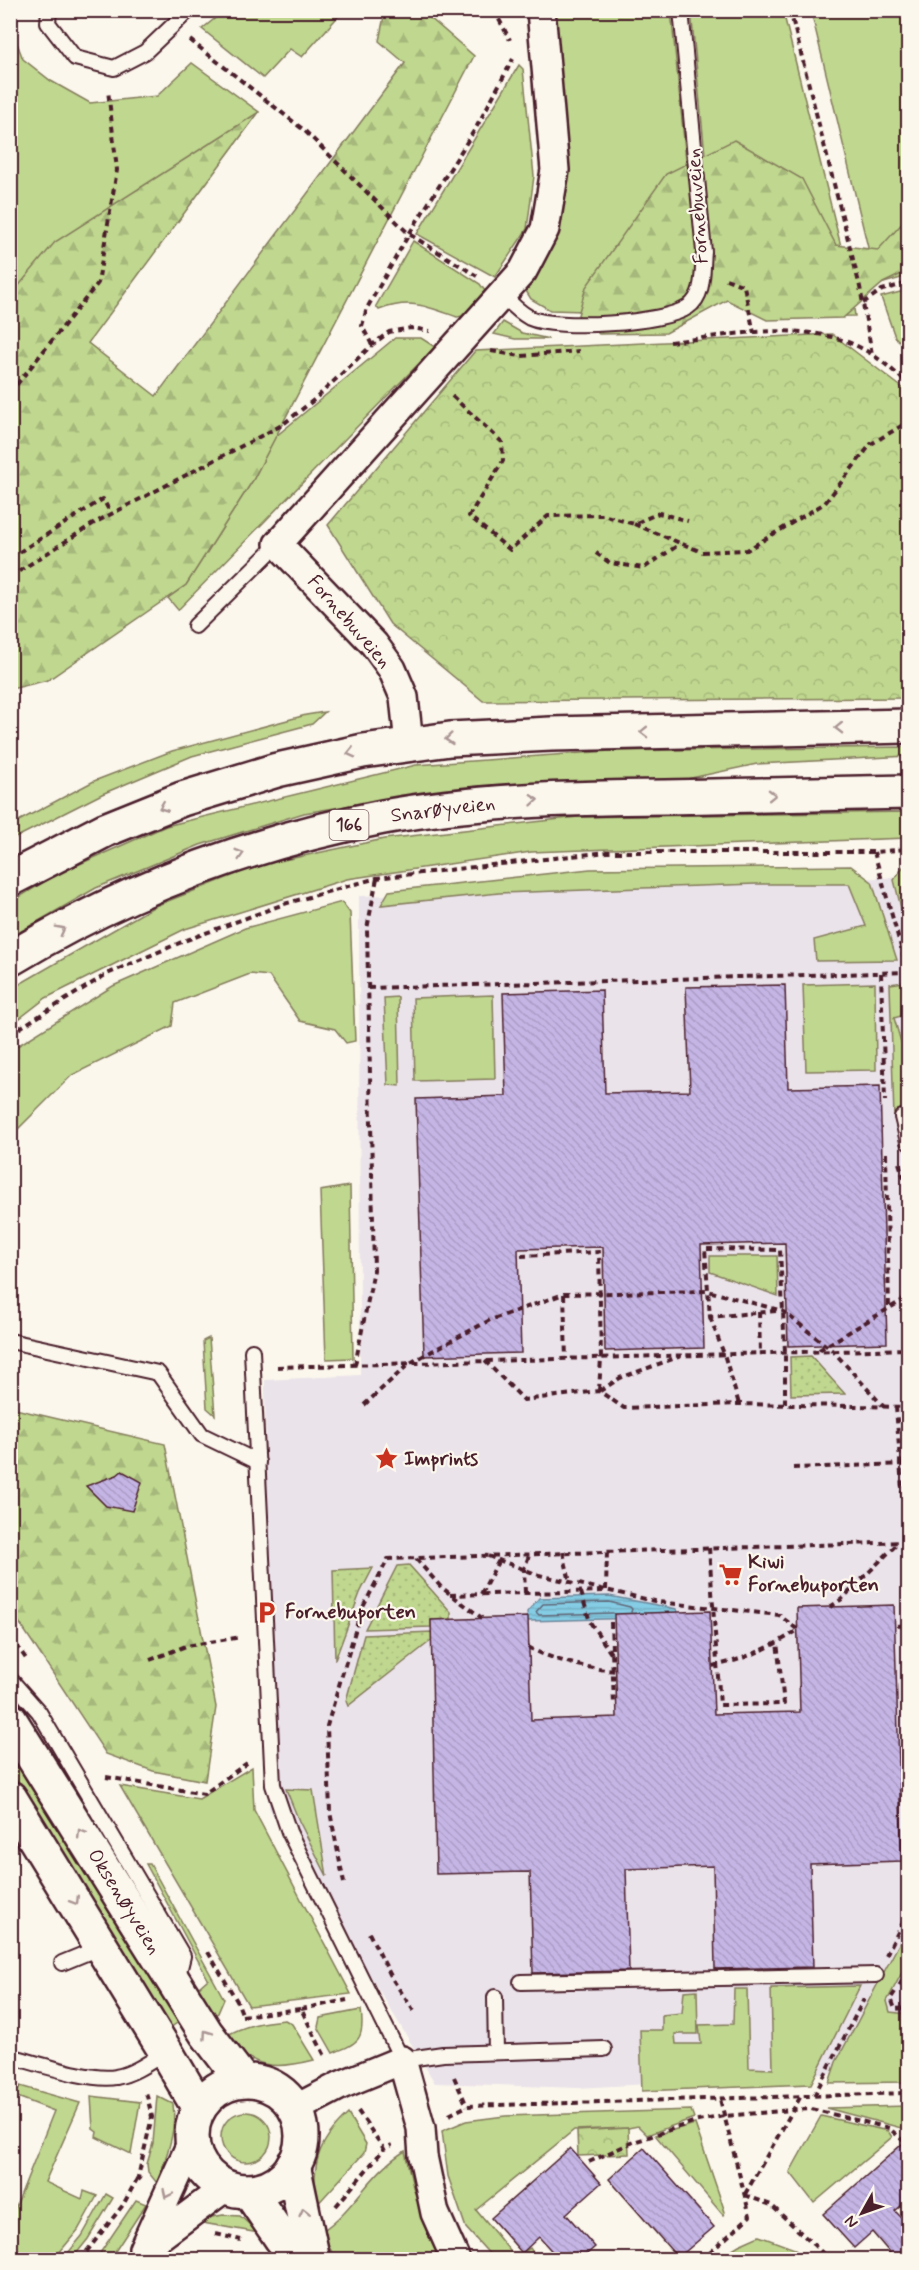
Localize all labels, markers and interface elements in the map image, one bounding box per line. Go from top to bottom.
street label: Fornebuveien [680,147,716,265]
street label: Fornebuveien [301,569,397,675]
one-way arrow [835,722,844,734]
one-way arrow [640,725,649,738]
one-way arrow [445,732,454,745]
one-way arrow [346,746,356,759]
one-way arrow [767,789,776,801]
street label: Snarøyveien [389,790,497,830]
one-way arrow [530,794,539,807]
one-way arrow [159,800,170,812]
road number: 166 [330,810,368,840]
one-way arrow [234,849,245,861]
one-way arrow [55,925,66,937]
place icon: Imprints [373,1446,399,1472]
place label: Imprints [404,1446,478,1473]
place label: Kiwi Fornebuporten [748,1549,879,1599]
supermarket icon: Kiwi Fornebuporten [717,1561,743,1587]
parking icon: Fornebuporten [254,1599,280,1625]
place label: Fornebuporten [285,1599,416,1626]
one-way arrow [77,1829,89,1839]
street label: Oksenøyveien [81,1844,167,1960]
one-way arrow [67,1895,79,1905]
one-way arrow [203,2030,214,2041]
north arrow [832,2183,892,2243]
one-way arrow [162,2187,174,2198]
one-way arrow [298,2208,311,2218]
text: N [840,2211,863,2233]

